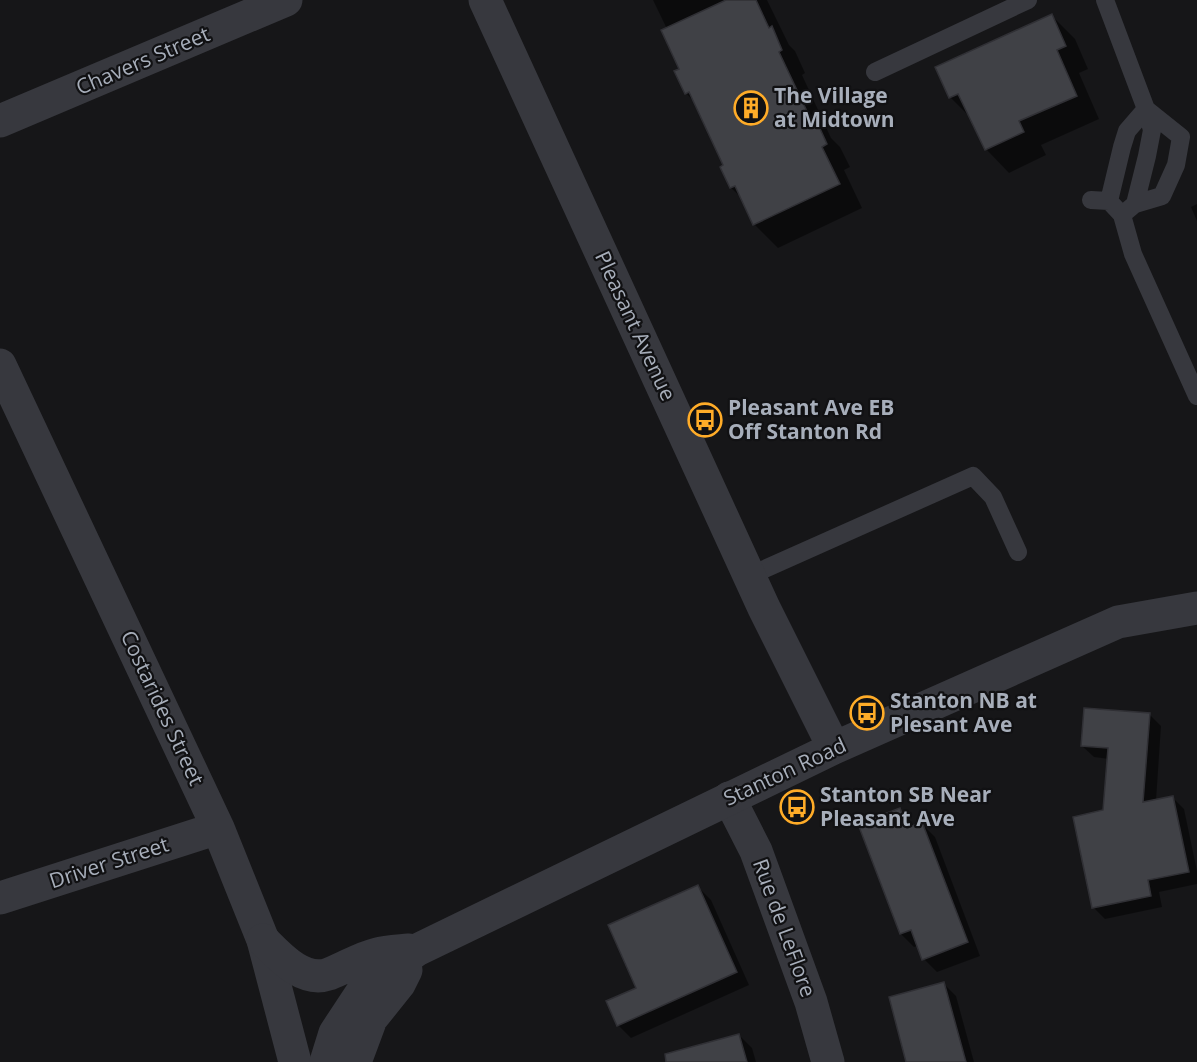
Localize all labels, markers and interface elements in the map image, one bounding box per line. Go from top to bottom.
street label: Chavers Street [71,19,214,101]
place label: The Village at Midtown [774,81,895,133]
building icon: The Village at Midtown [733,90,769,126]
street label: Pleasant Avenue [589,246,683,405]
place label: Pleasant Ave EB Off Stanton Rd [728,393,894,445]
bus stop icon: Pleasant Ave EB Off Stanton Rd [687,402,723,438]
street label: Costarides Street [115,626,211,789]
place label: Stanton NB at Plesant Ave [890,686,1037,738]
bus stop icon: Stanton NB at Plesant Ave [849,695,885,731]
street label: Stanton Road [719,730,850,812]
place label: Stanton SB Near Pleasant Ave [820,780,992,832]
bus stop icon: Stanton SB Near Pleasant Ave [779,789,815,825]
street label: Driver Street [45,830,172,895]
street label: Rue de LeFlore [747,855,823,1001]

